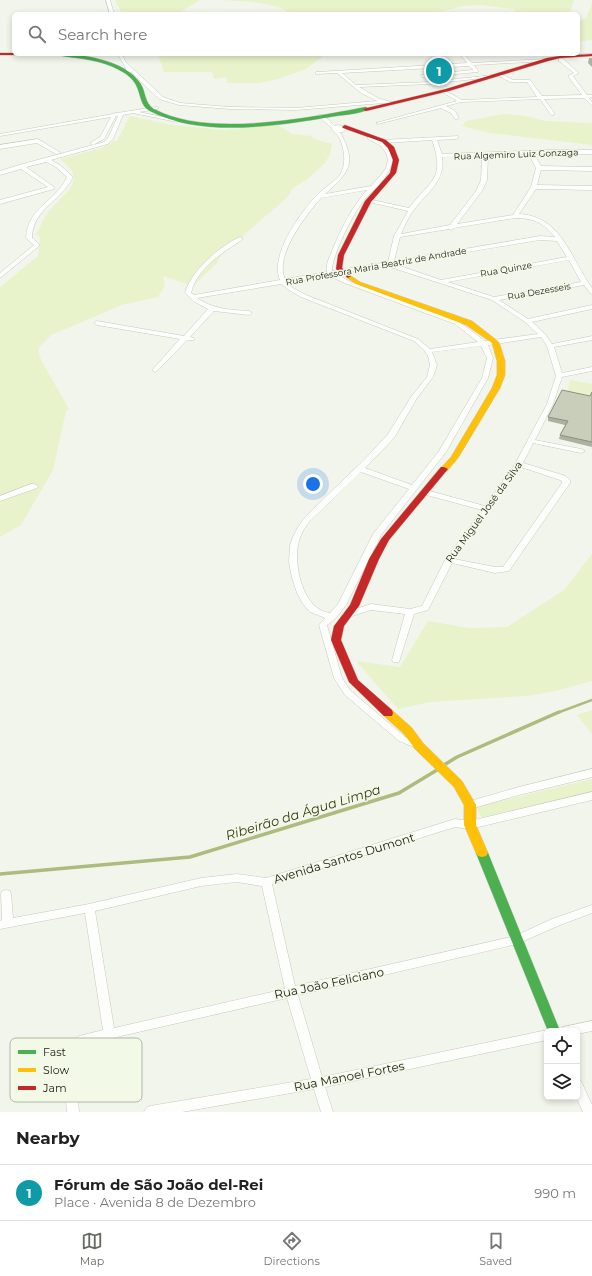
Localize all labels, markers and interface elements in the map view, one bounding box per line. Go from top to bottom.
search box [12,12,580,56]
icon: search [26,23,48,45]
text: Search here [58,25,147,44]
pin: 1 [426,56,452,86]
street label: Rua Algemiro Luiz Gonzaga [453,146,579,162]
street label: Rua Professora Maria Beatriz de Andrade [285,245,468,287]
street label: Rua Quinze [479,259,533,279]
street label: Rua Dezesseis [507,280,572,302]
street label: Rua Miguel José da Silva [443,459,525,565]
your location [303,474,323,494]
water label: Ribeirão da Água Limpa [224,781,383,843]
street label: Avenida Santos Dumont [272,829,416,887]
street label: Rua João Feliciano [273,964,385,1002]
map controls [544,1028,580,1100]
button: locate [544,1028,580,1064]
legend [10,1038,142,1102]
text: Fast [43,1045,67,1059]
street label: Rua Manoel Fortes [292,1058,406,1094]
text: Slow [43,1063,69,1077]
button: layers [544,1064,580,1100]
text: Jam [42,1081,67,1095]
text: Nearby [16,1128,80,1148]
text: Fórum de São João del-Rei [54,1175,263,1194]
text: 1 [26,1185,32,1201]
text: 990 m [534,1185,576,1201]
text: Place · Avenida 8 de Dezembro [54,1194,256,1210]
tab: Map [80,1230,104,1268]
tab: Directions [264,1230,320,1268]
tab: Saved [479,1230,512,1268]

